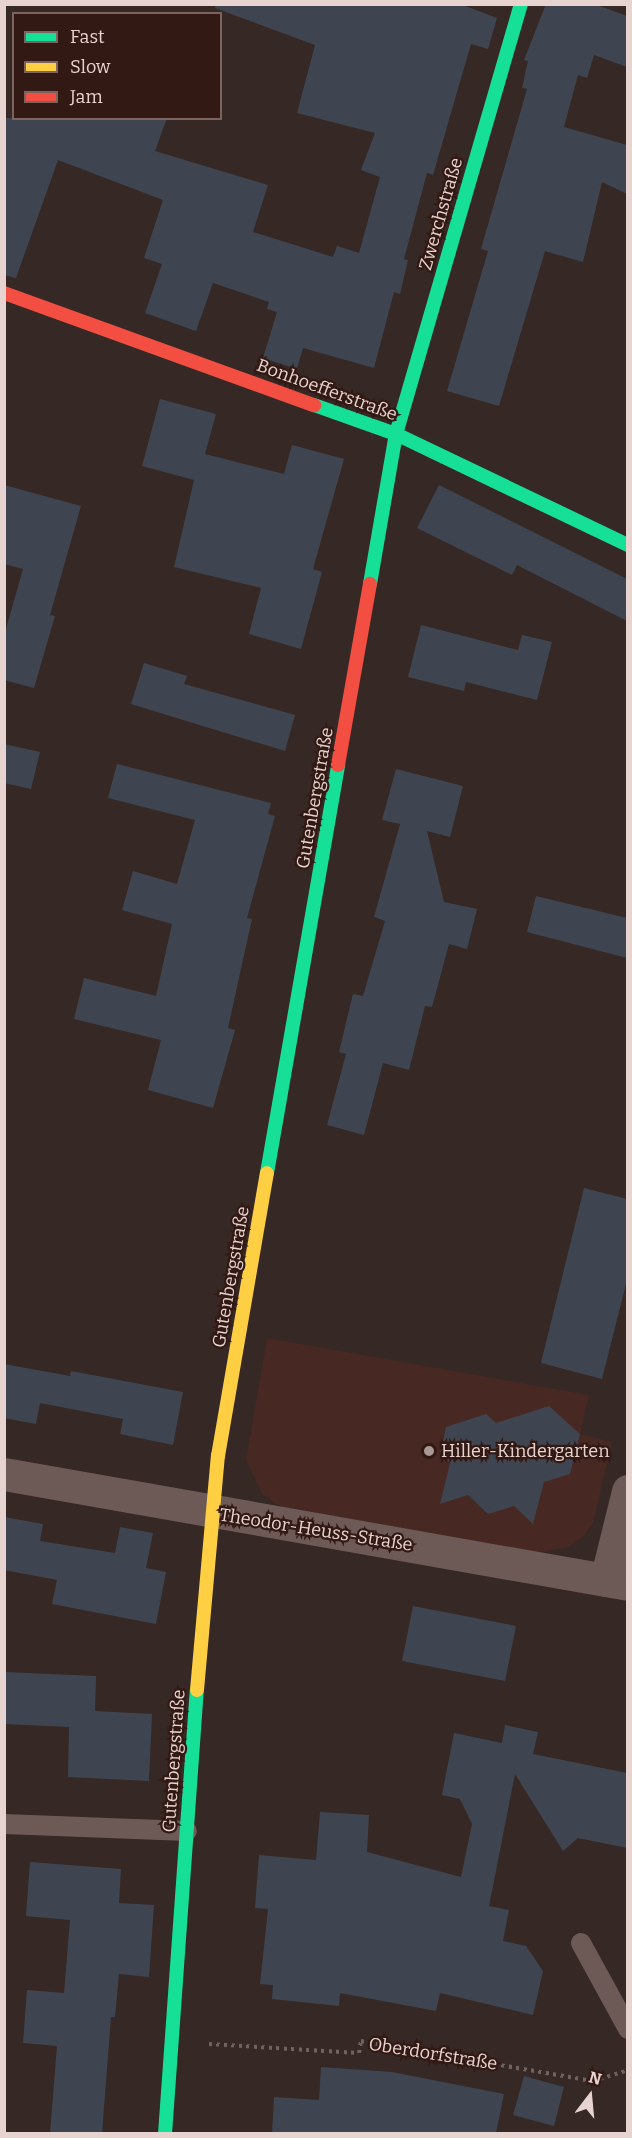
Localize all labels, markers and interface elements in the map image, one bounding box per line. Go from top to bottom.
legend [12,12,222,120]
text: Fast [70,26,105,48]
text: Slow [70,56,110,78]
text: Jam [70,86,103,108]
street label: Zwerchstraße [415,155,467,273]
street label: Bonhoefferstraße [254,355,400,425]
street label: Gutenbergstraße [292,726,338,870]
street label: Gutenbergstraße [208,1205,254,1349]
place label: Hiller-Kindergarten [441,1440,610,1462]
marker: Hiller-Kindergarten [422,1444,436,1458]
street label: Theodor-Heuss-Straße [218,1504,414,1556]
street label: Gutenbergstraße [158,1689,190,1833]
street label: Oberdorfstraße [367,2033,499,2075]
north arrow [560,2066,620,2126]
text: N [587,2067,604,2089]

